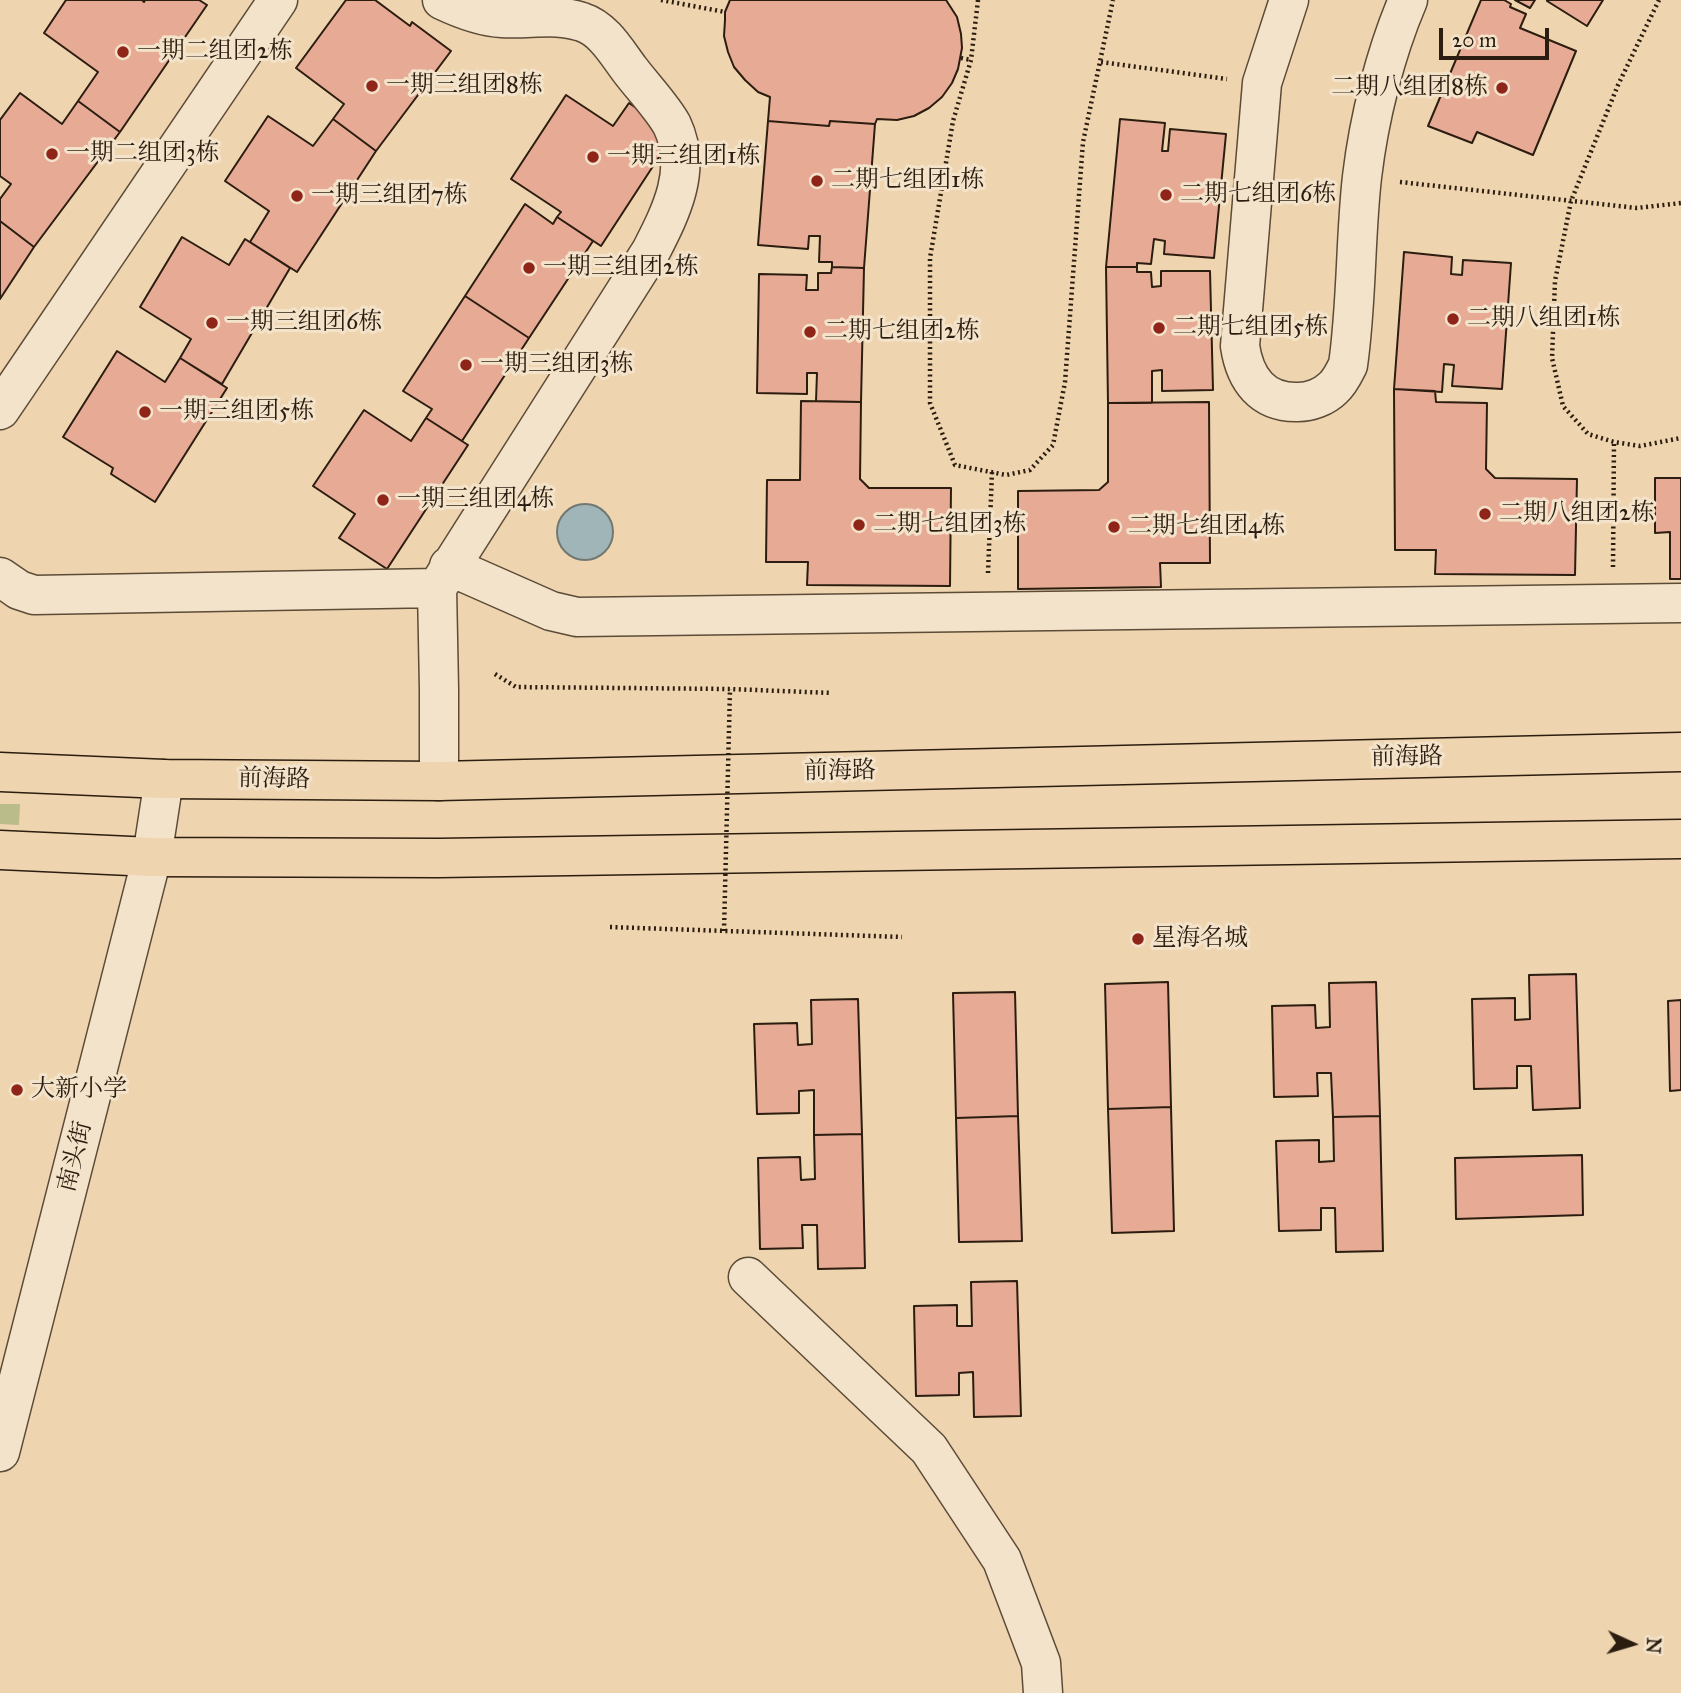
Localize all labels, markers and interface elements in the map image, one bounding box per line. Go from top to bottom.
scale bar [1443,14,1553,58]
text: 20 m [1452,27,1497,53]
place label: 一期二组团2栋 [137,38,293,66]
marker: 一期二组团2栋 [115,44,131,60]
place label: 一期三组团8栋 [386,72,543,100]
place label: 二期八组团8栋 [1331,74,1488,102]
marker: 一期三组团8栋 [364,78,380,94]
marker: 二期八组团8栋 [1494,80,1510,96]
place label: 一期二组团3栋 [66,140,220,168]
place label: 一期三组团1栋 [607,143,760,171]
marker: 一期二组团3栋 [44,146,60,162]
marker: 一期三组团1栋 [585,149,601,165]
place label: 二期七组团1栋 [831,167,984,195]
marker: 二期七组团1栋 [809,173,825,189]
place label: 二期七组团6栋 [1180,181,1336,209]
place label: 一期三组团7栋 [311,182,468,210]
marker: 二期七组团6栋 [1158,187,1174,203]
marker: 一期三组团7栋 [289,188,305,204]
place label: 一期三组团2栋 [543,254,699,282]
marker: 一期三组团2栋 [521,260,537,276]
place label: 二期八组团1栋 [1467,305,1620,333]
place label: 一期三组团6栋 [226,309,382,337]
marker: 二期八组团1栋 [1445,311,1461,327]
place label: 二期七组团5栋 [1173,314,1328,342]
marker: 一期三组团6栋 [204,315,220,331]
place label: 二期七组团2栋 [824,318,980,346]
marker: 二期七组团5栋 [1151,320,1167,336]
marker: 二期七组团2栋 [802,324,818,340]
place label: 一期三组团3栋 [480,351,634,379]
marker: 一期三组团3栋 [458,357,474,373]
place label: 一期三组团5栋 [159,398,314,426]
marker: 一期三组团5栋 [137,404,153,420]
place label: 一期三组团4栋 [397,486,554,514]
marker: 一期三组团4栋 [375,492,391,508]
place label: 二期八组团2栋 [1499,500,1655,528]
marker: 二期八组团2栋 [1477,506,1493,522]
place label: 二期七组团3栋 [873,511,1027,539]
place label: 二期七组团4栋 [1128,513,1285,541]
marker: 二期七组团3栋 [851,517,867,533]
marker: 二期七组团4栋 [1106,519,1122,535]
street label: 前海路 [1371,743,1443,773]
street label: 前海路 [804,757,876,787]
street label: 前海路 [238,765,310,795]
place label: 星海名城 [1152,925,1248,953]
marker: 星海名城 [1130,931,1146,947]
place label: 大新小学 [31,1076,127,1104]
marker: 大新小学 [9,1082,25,1098]
street label: 南头街 [53,1119,99,1195]
north arrow [1597,1609,1667,1679]
text: N [1641,1637,1665,1654]

